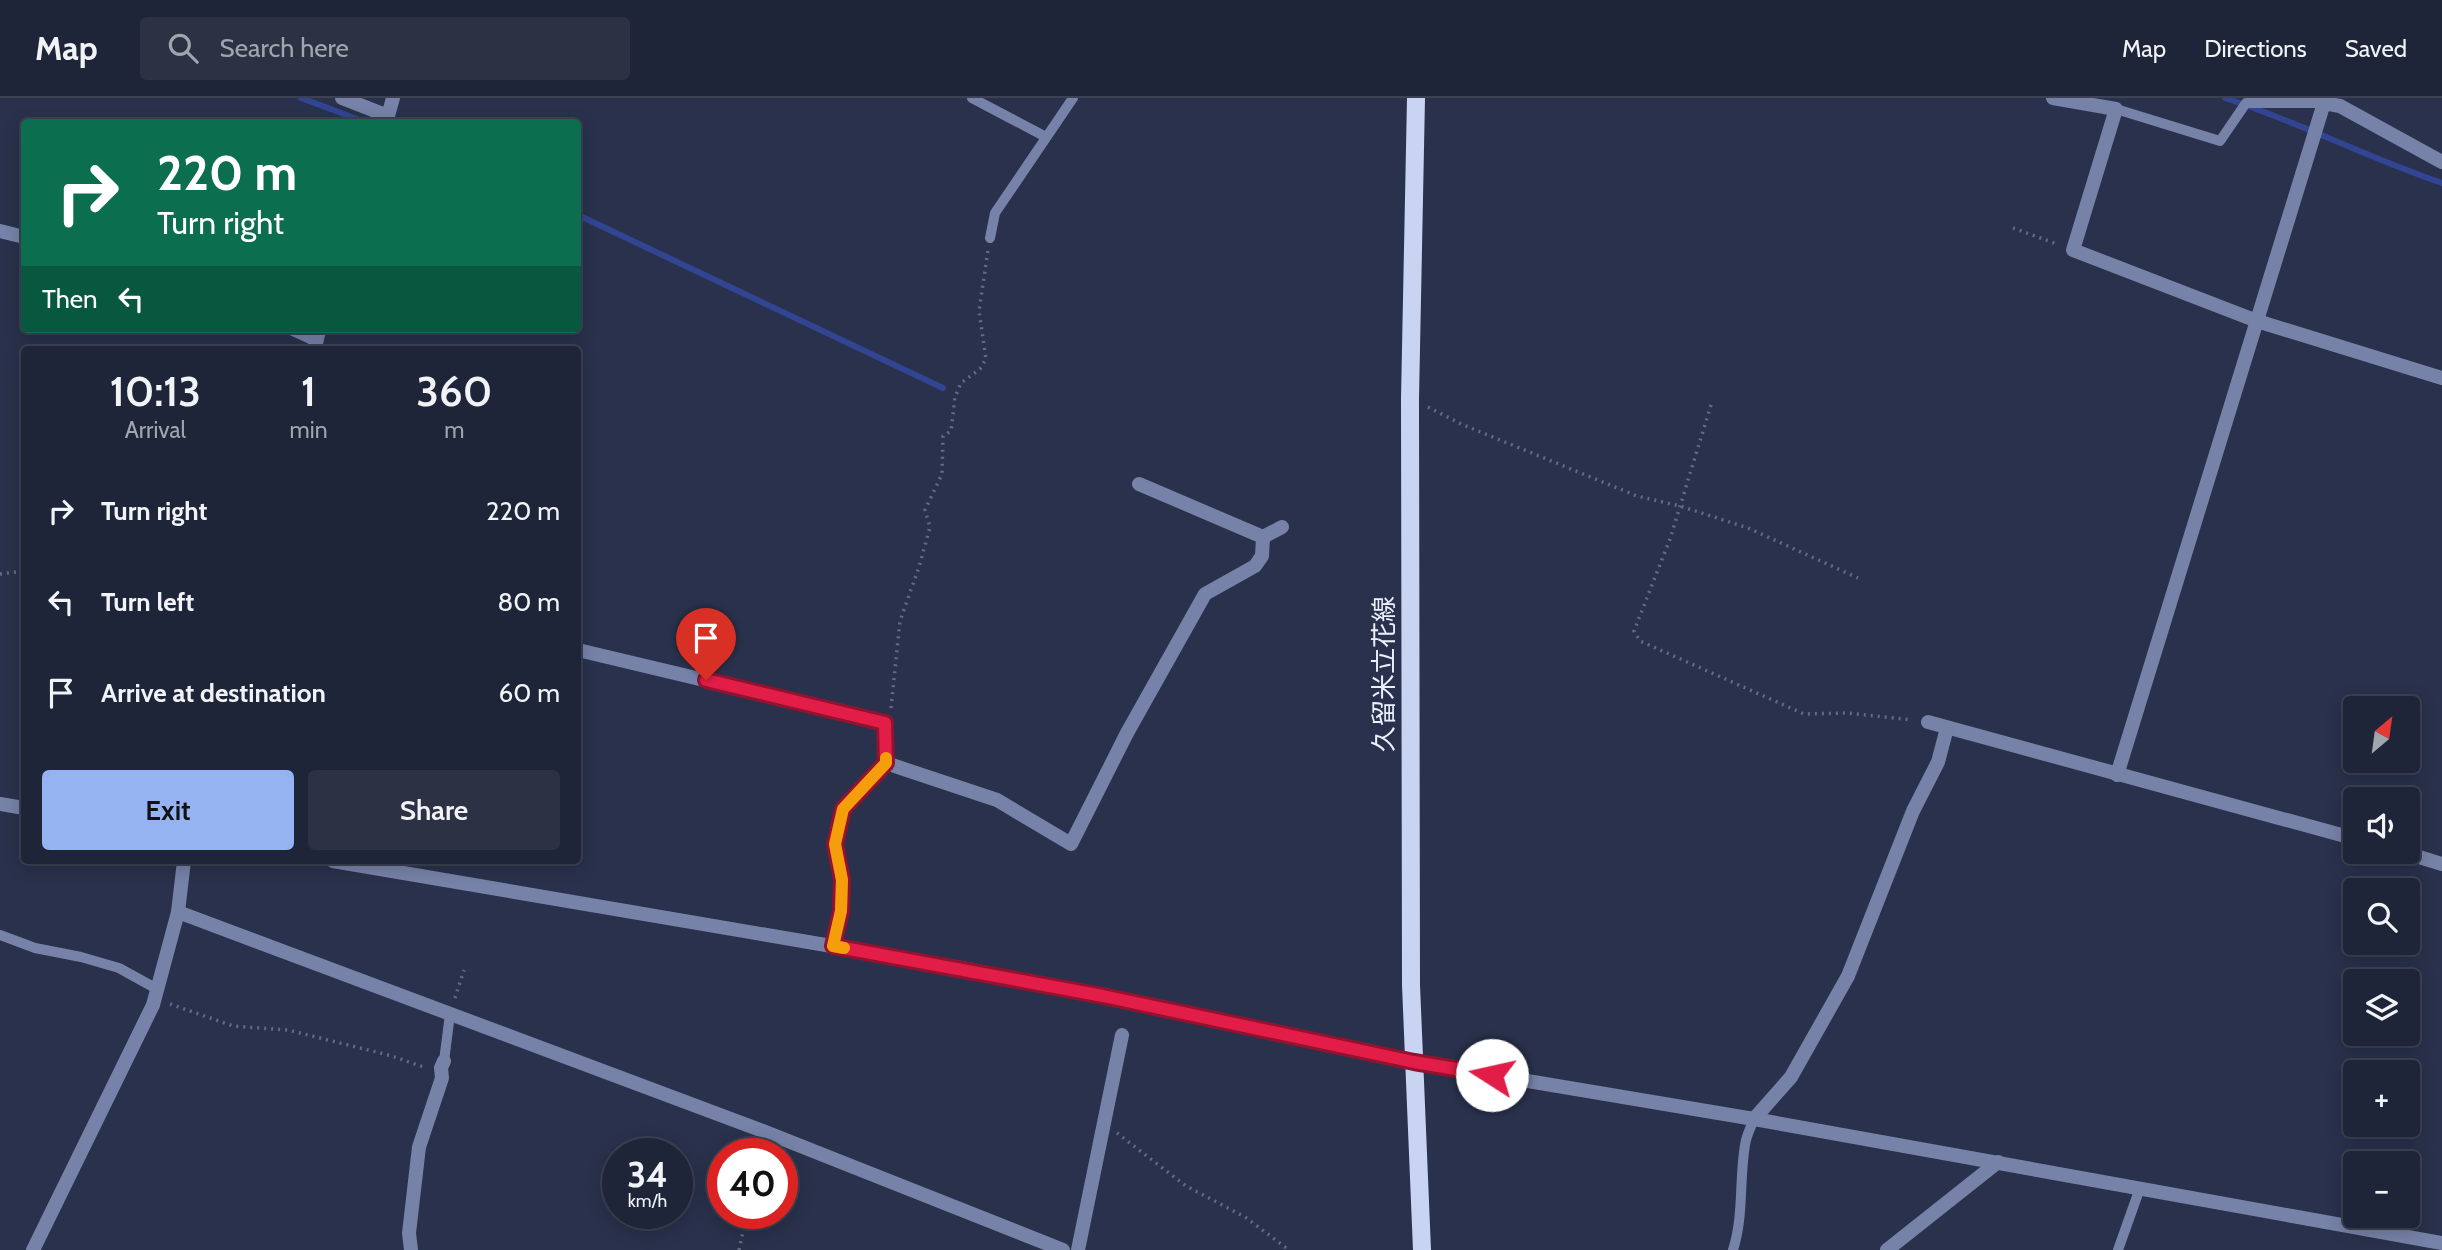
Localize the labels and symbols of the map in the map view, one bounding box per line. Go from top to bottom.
street label: 久留米立花線 [1368,596,1400,752]
pin [676,608,736,680]
north arrow [2343,696,2420,774]
position arrow [1455,1038,1529,1112]
speed limit sign: 40 [707,1138,798,1229]

